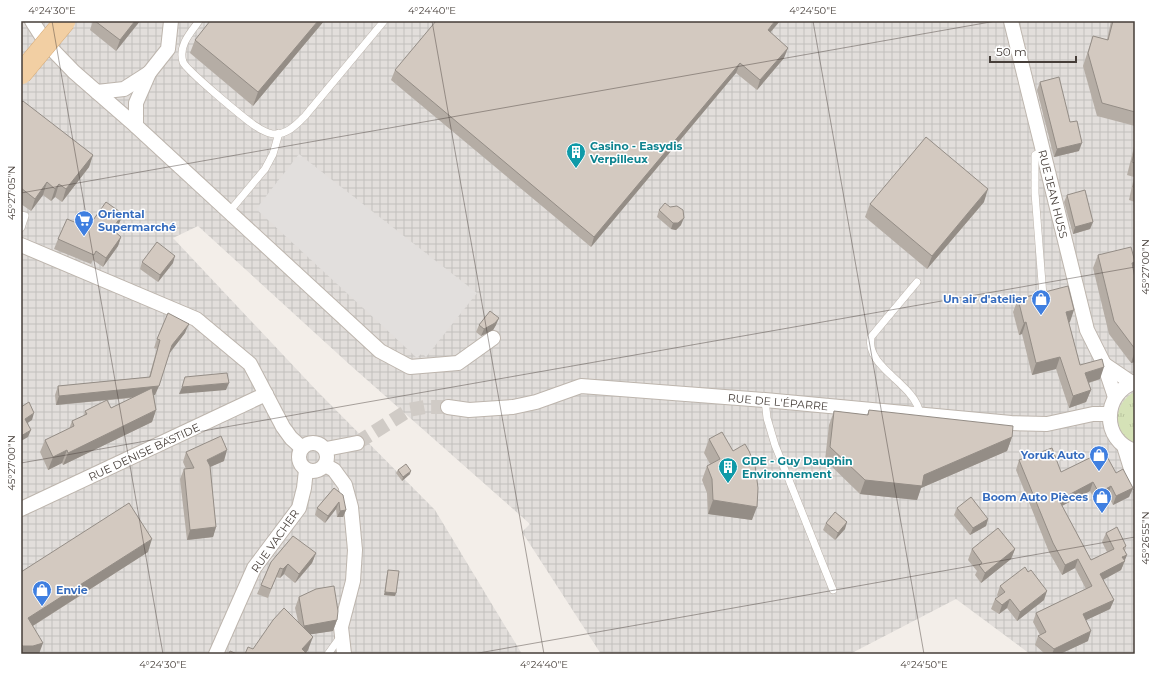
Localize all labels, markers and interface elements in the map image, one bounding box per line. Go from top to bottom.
text: 4°24'30"E [28,4,76,17]
text: 4°24'40"E [408,4,456,17]
text: 4°24'50"E [789,4,837,17]
scale bar [990,38,1076,64]
text: 50 m [996,44,1027,59]
place label: Casino - Easydis Verpilleux [589,139,682,166]
building icon: Casino - Easydis Verpilleux [565,141,587,169]
street label: RUE JEAN HUSS [1035,148,1071,240]
text: 45°27'05"N [5,166,18,220]
place label: Oriental Supermarché [98,207,176,234]
supermarket icon: Oriental Supermarché [73,209,95,237]
text: 45°27'00"N [1139,239,1152,295]
shop icon: Un air d'atelier [1030,288,1052,316]
place label: Un air d'atelier [943,292,1027,306]
street label: RUE DE L'ÉPARRE [727,391,829,413]
street label: RUE DENISE BASTIDE [86,420,202,484]
text: 45°27'00"N [5,435,18,491]
shop icon: Yoruk Auto [1088,444,1110,472]
place label: Yoruk Auto [1020,448,1085,462]
place label: GDE - Guy Dauphin Environnement [742,454,853,481]
building icon: GDE - Guy Dauphin Environnement [717,456,739,484]
shop icon: Boom Auto Pièces [1091,486,1113,514]
place label: Boom Auto Pièces [982,490,1088,504]
street label: RUE VACHER [248,507,302,575]
text: 45°26'55"N [1139,511,1152,565]
shop icon: Envie [31,579,53,607]
place label: Envie [56,583,88,597]
text: 4°24'30"E [139,658,187,671]
text: 4°24'40"E [520,658,568,671]
text: 4°24'50"E [900,658,948,671]

